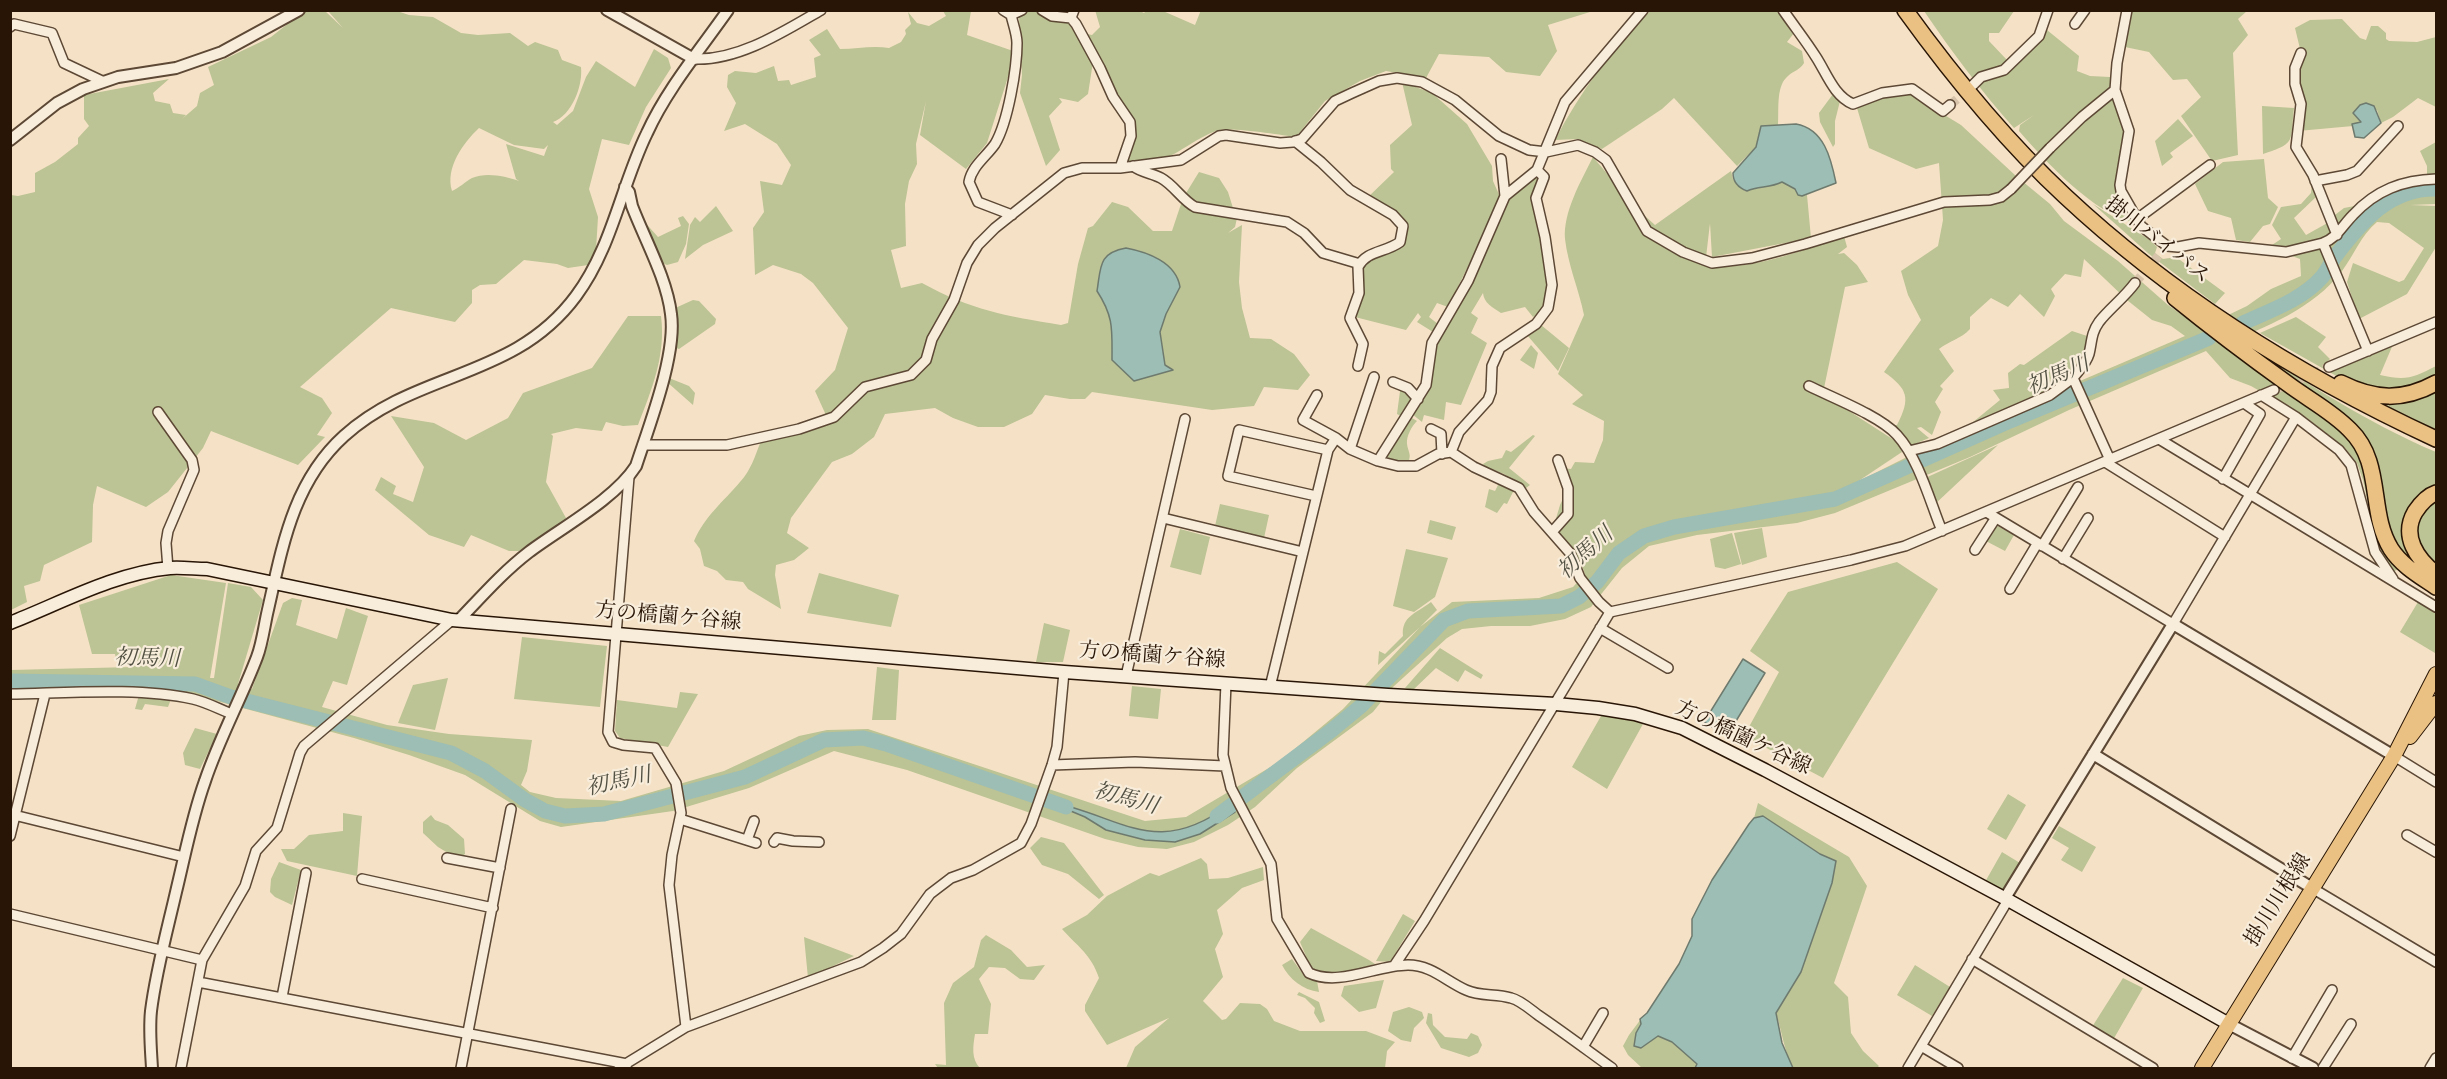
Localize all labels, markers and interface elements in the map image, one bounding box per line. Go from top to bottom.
street label: 掛川バイパス [2099,193,2213,291]
water label: 初馬川 [2023,353,2095,403]
water label: 初馬川 [1554,523,1620,587]
street label: 方の橋薗ケ谷線 [594,600,742,638]
street label: 方の橋薗ケ谷線 [1078,640,1226,676]
water label: 初馬川 [114,647,180,675]
street label: 方の橋薗ケ谷線 [1670,698,1814,782]
water label: 初馬川 [584,764,654,804]
water label: 初馬川 [1090,780,1160,822]
street label: 掛川川根線 [2241,850,2319,952]

